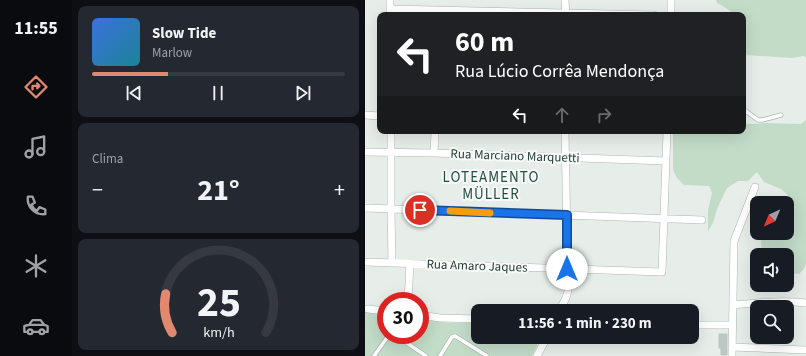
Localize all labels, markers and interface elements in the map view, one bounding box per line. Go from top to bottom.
text: 11:55 [14,16,58,41]
text: 60 m [455,22,514,62]
text: Slow Tide [152,23,216,44]
icon: left [389,28,441,80]
text: Marlow [152,44,192,62]
text: Rua Lúcio Corrêa Mendonça [455,59,664,84]
icon: directions [22,73,50,101]
icon: previous [123,82,145,104]
icon: pause [207,82,229,104]
icon: next [292,82,314,104]
icon: left [509,104,531,126]
icon: ahead [551,104,573,126]
icon: right [593,104,615,126]
icon: music [22,133,50,161]
street label: Rua Marciano Marquetti [450,145,580,167]
text: Clima [92,150,123,168]
district label: LOTEAMENTO MÜLLER [443,167,539,205]
text: 21° [197,169,240,212]
text: − [92,174,103,206]
text: + [334,174,345,206]
icon: phone [22,192,50,220]
pin [403,193,437,227]
north arrow [750,196,794,240]
map controls [750,196,794,344]
icon: arrive [409,199,431,221]
position arrow [546,248,588,290]
button: sound [750,248,794,292]
icon: climate [22,252,50,280]
street label: Rua Amaro Jaques [426,255,528,277]
text: 25 [197,272,240,332]
speed limit sign: 30 [377,292,429,344]
button: search [750,300,794,344]
icon: car [22,312,50,340]
text: 11:56 · 1 min · 230 m [518,313,652,334]
text: km/h [203,321,234,342]

